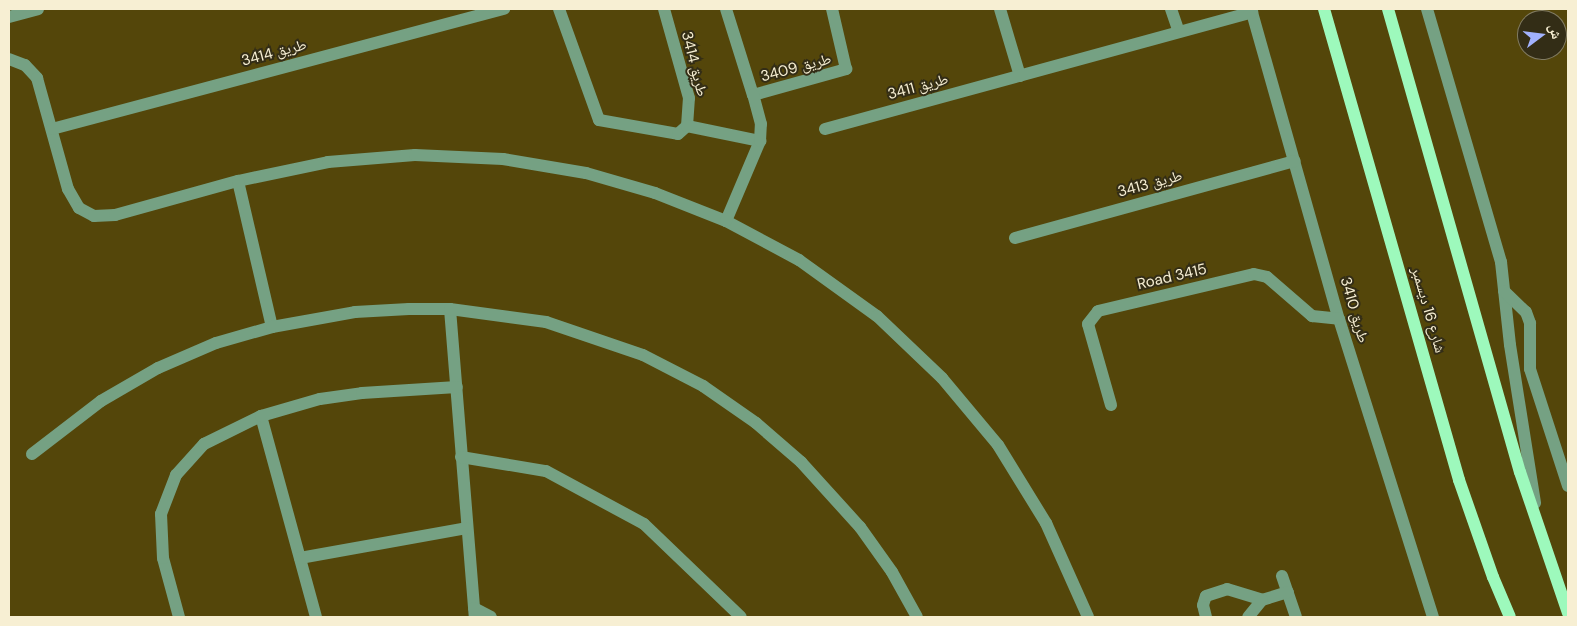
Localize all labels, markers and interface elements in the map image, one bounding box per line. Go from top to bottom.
north arrow [1517,10,1567,60]
text: ش [1545,22,1566,41]
street label: طريق 3414 [677,30,711,98]
street label: طريق 3414 [240,36,308,70]
street label: طريق 3409 [759,50,833,86]
street label: طريق 3411 [886,70,950,104]
street label: طريق 3413 [1116,167,1184,201]
street label: Road 3415 [1136,260,1208,294]
street label: شارع 16 ديسمبر [1407,265,1449,355]
street label: طريق 3410 [1336,275,1372,345]

